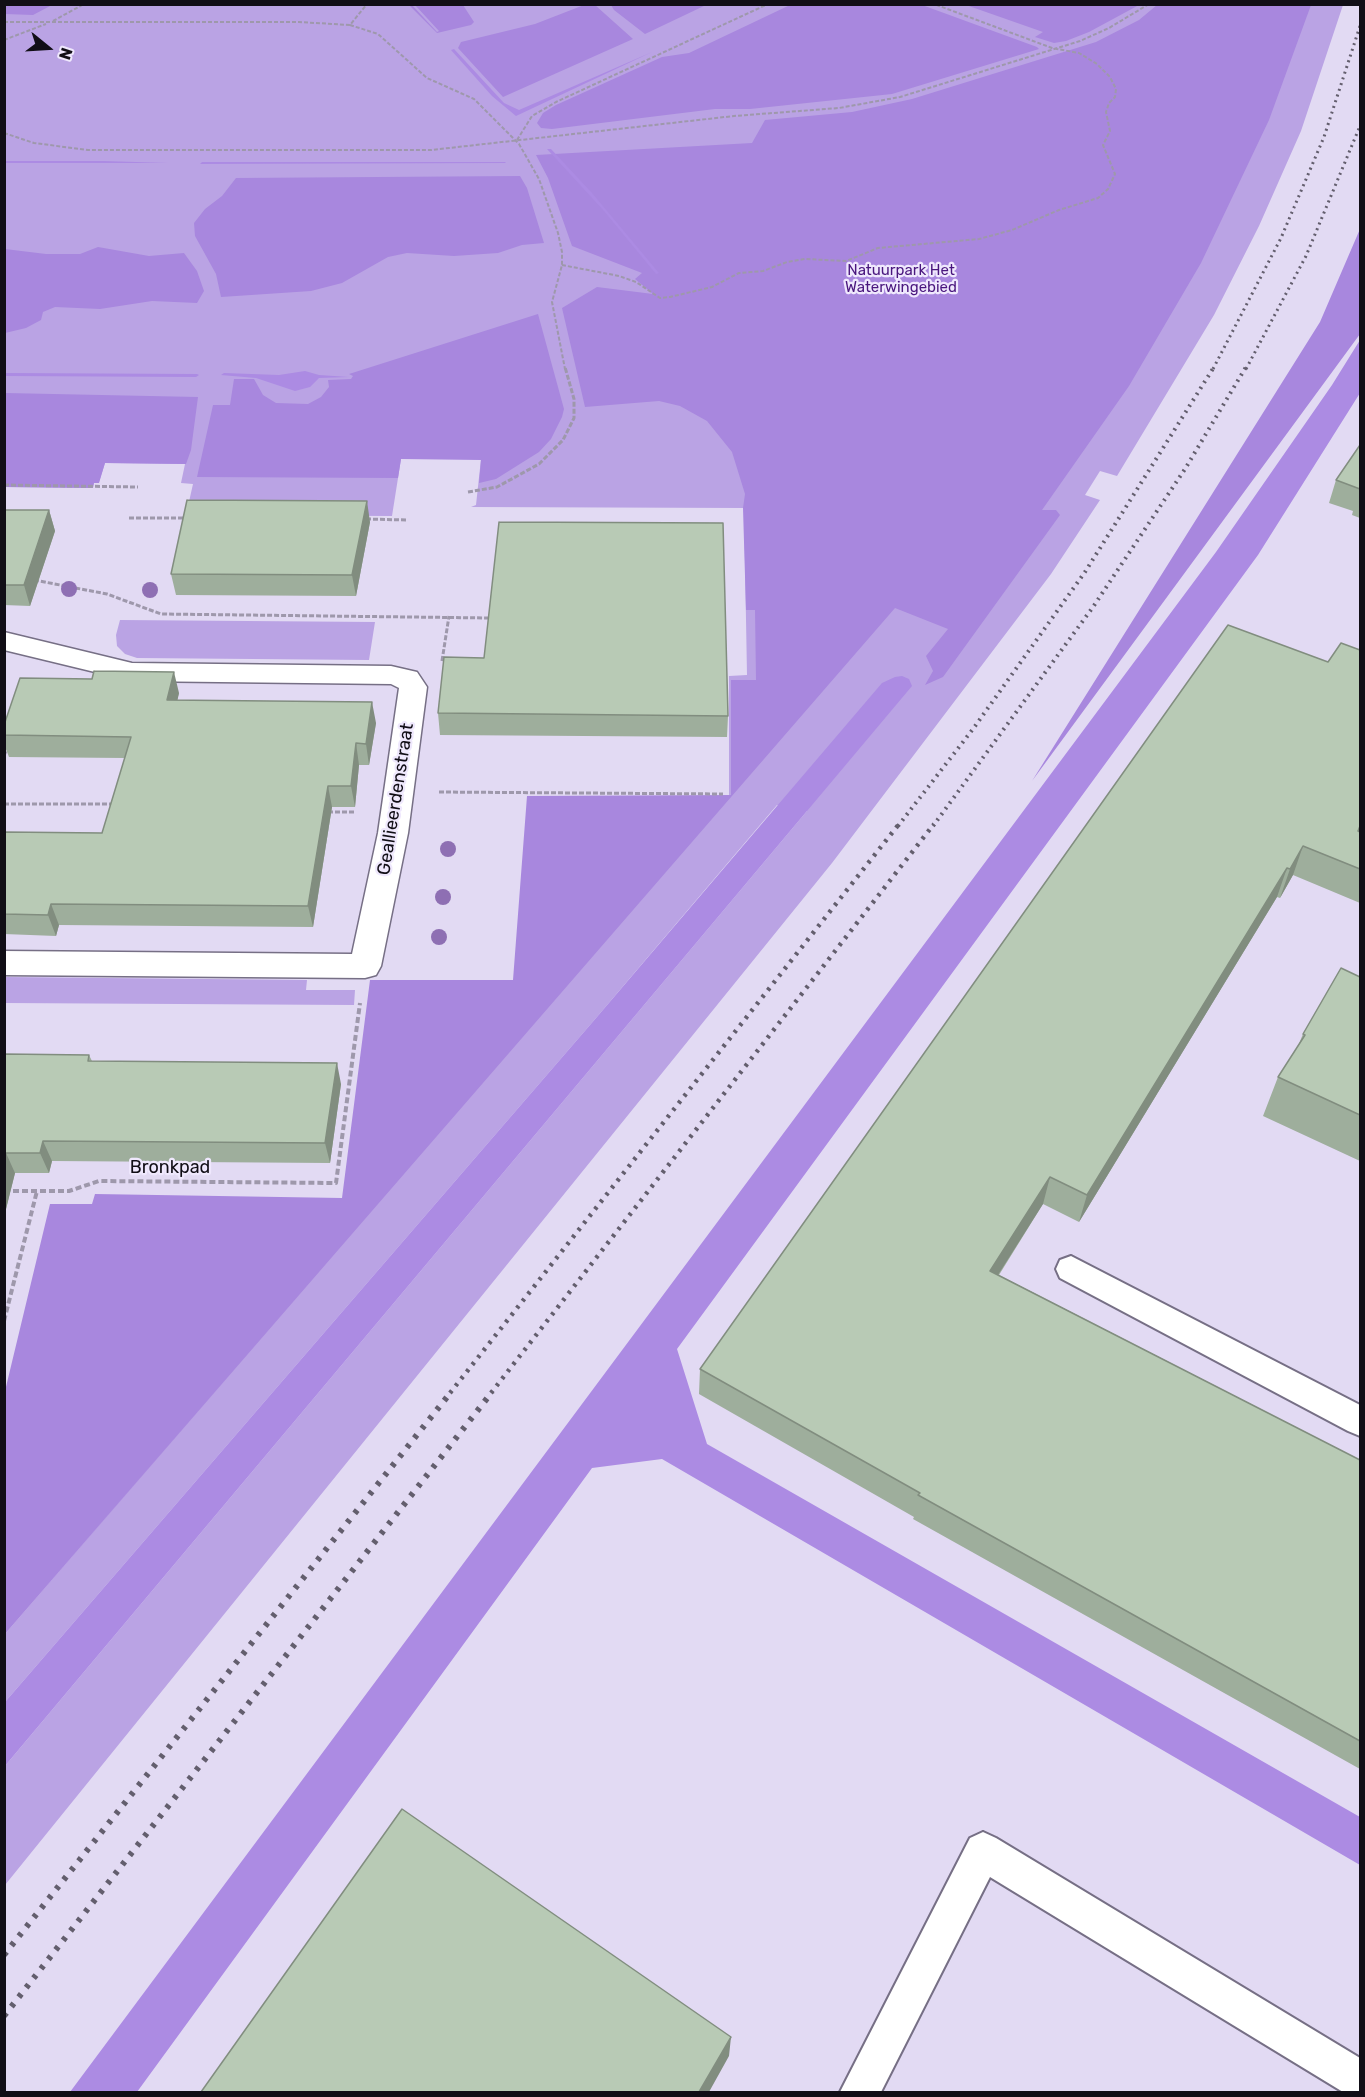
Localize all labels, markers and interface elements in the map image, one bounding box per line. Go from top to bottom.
north arrow [18,18,78,78]
text: N [55,45,76,62]
park label: Natuurpark Het Waterwingebied [845,262,957,297]
street label: Geallieerdenstraat [373,721,419,877]
street label: Bronkpad [130,1157,210,1179]

